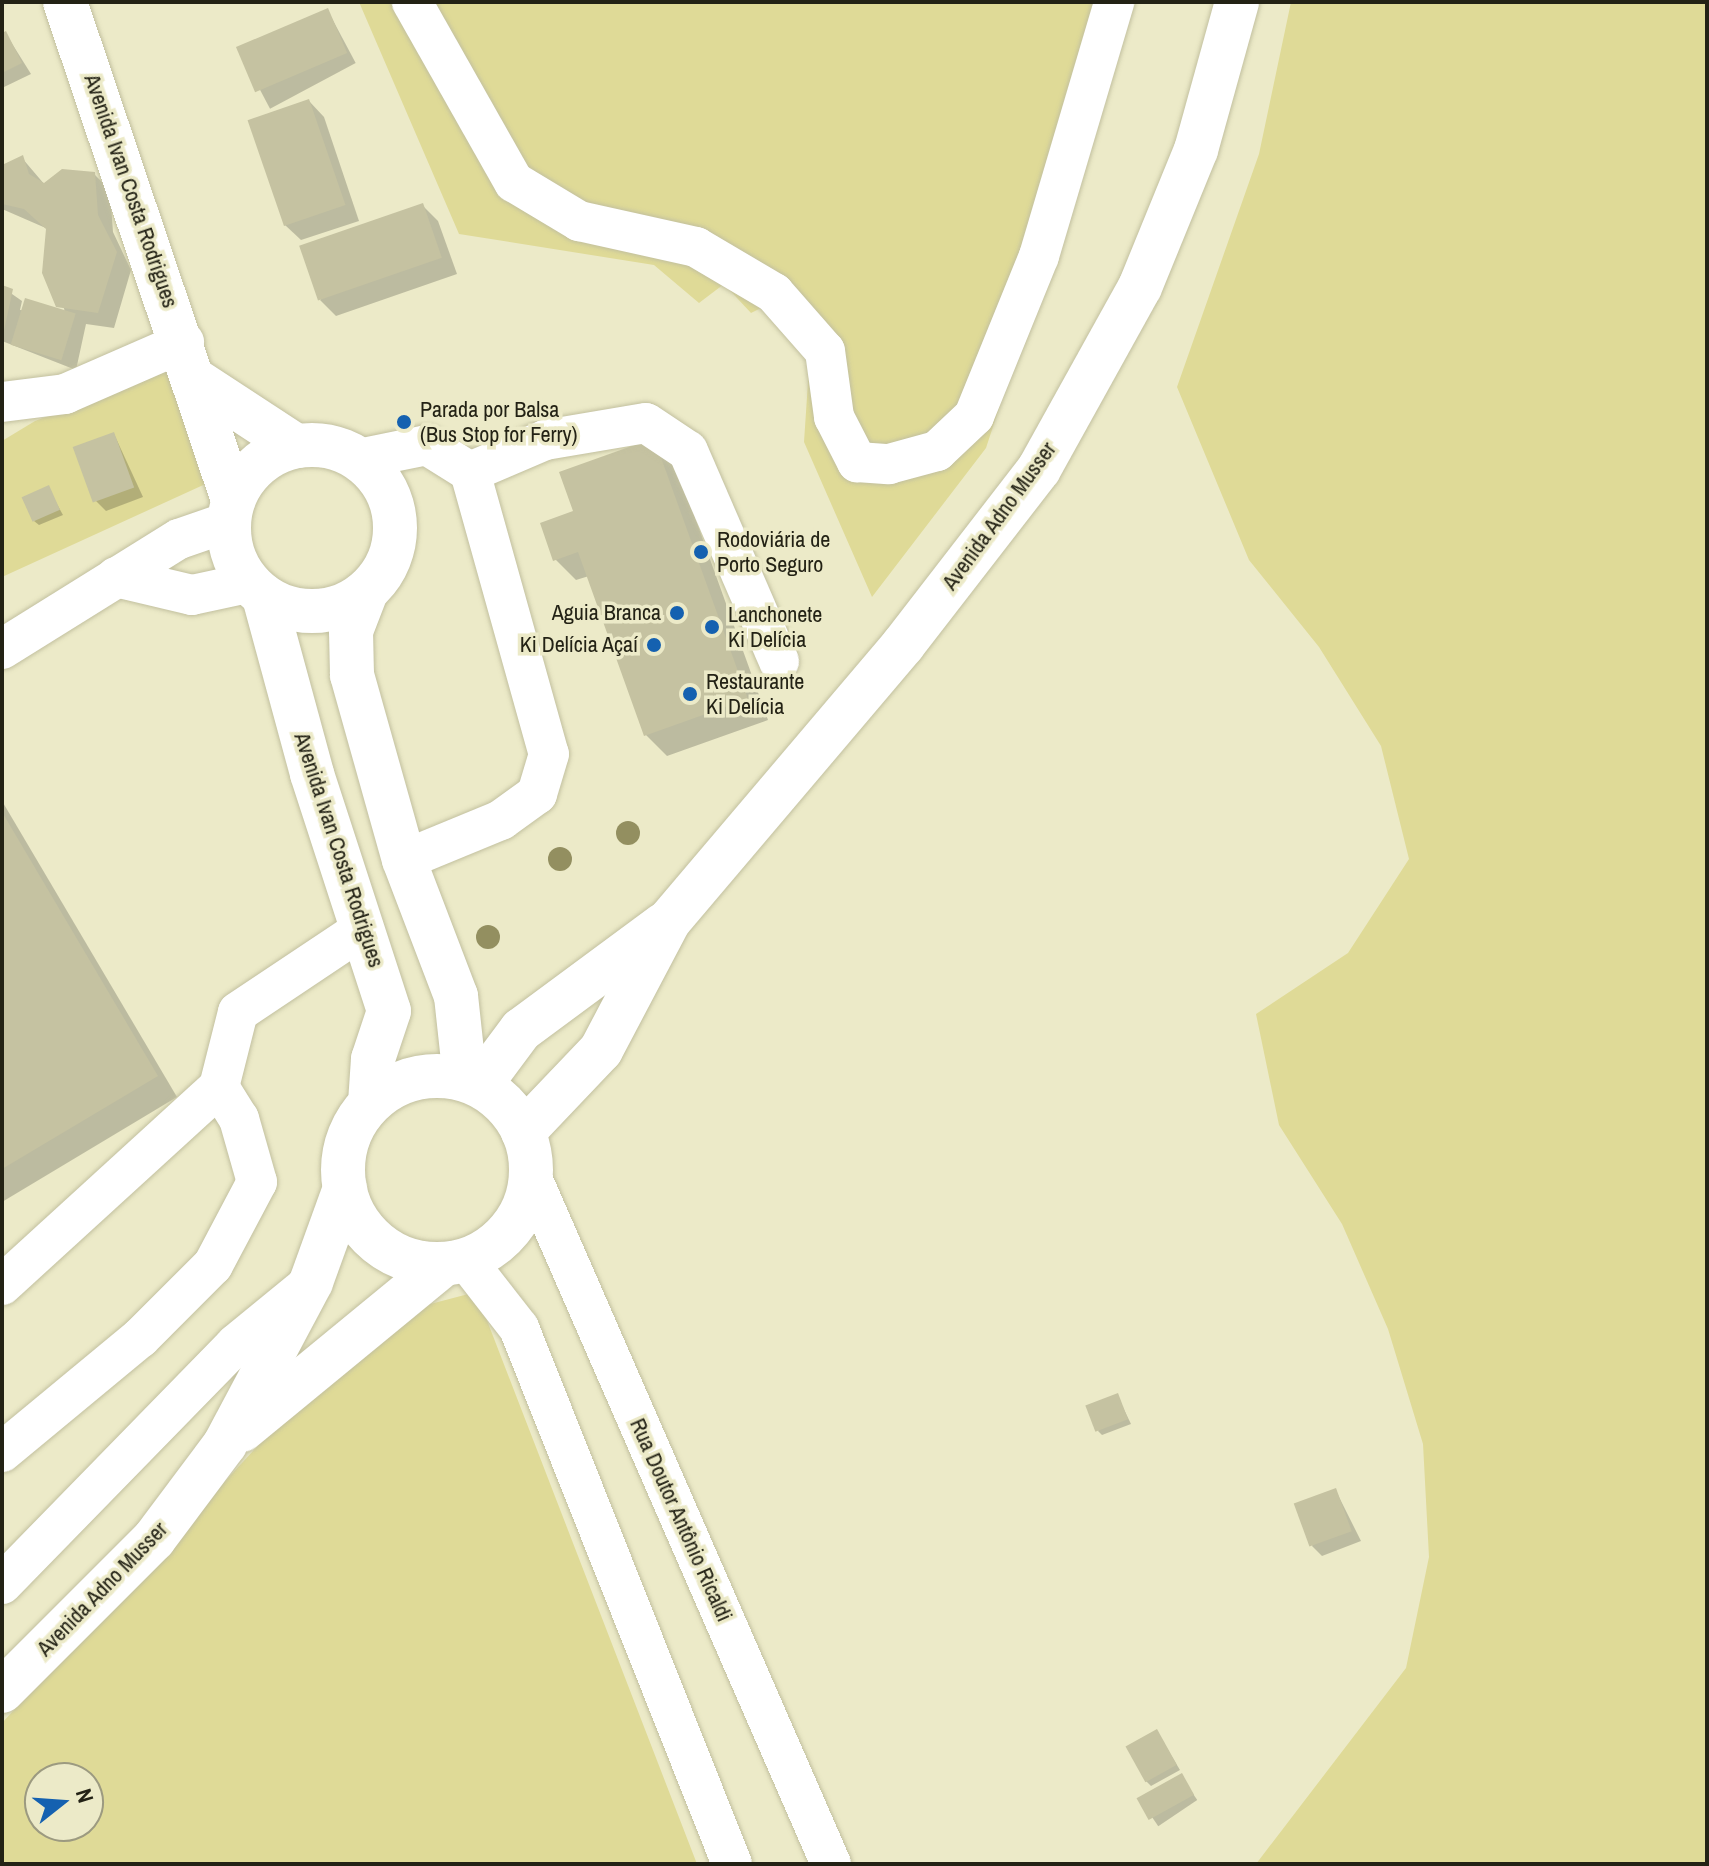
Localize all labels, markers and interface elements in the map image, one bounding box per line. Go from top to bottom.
street label: Avenida Ivan Costa Rodrigues [79,71,183,311]
place label: Parada por Balsa (Bus Stop for Ferry) [420,396,578,448]
marker: Parada por Balsa (Bus Stop for Ferry) [395,413,413,431]
street label: Avenida Adno Musser [936,437,1062,595]
place label: Rodoviária de Porto Seguro [717,526,830,578]
marker: Rodoviária de Porto Seguro [692,543,710,561]
place label: Aguia Branca [552,600,661,626]
place label: Lanchonete Ki Delícia [728,601,822,652]
marker: Aguia Branca [668,604,686,622]
marker: Lanchonete Ki Delícia [703,618,721,636]
place label: Ki Delícia Açaí [519,632,638,658]
marker: Ki Delícia Açaí [645,636,663,654]
place label: Restaurante Ki Delícia [706,668,804,720]
marker: Restaurante Ki Delícia [681,685,699,703]
street label: Avenida Ivan Costa Rodrigues [289,729,389,971]
street label: Rua Doutor Antônio Ricaldi [624,1414,738,1626]
street label: Avenida Adno Musser [31,1516,173,1662]
north arrow [24,1762,104,1842]
text: N [69,1785,101,1806]

